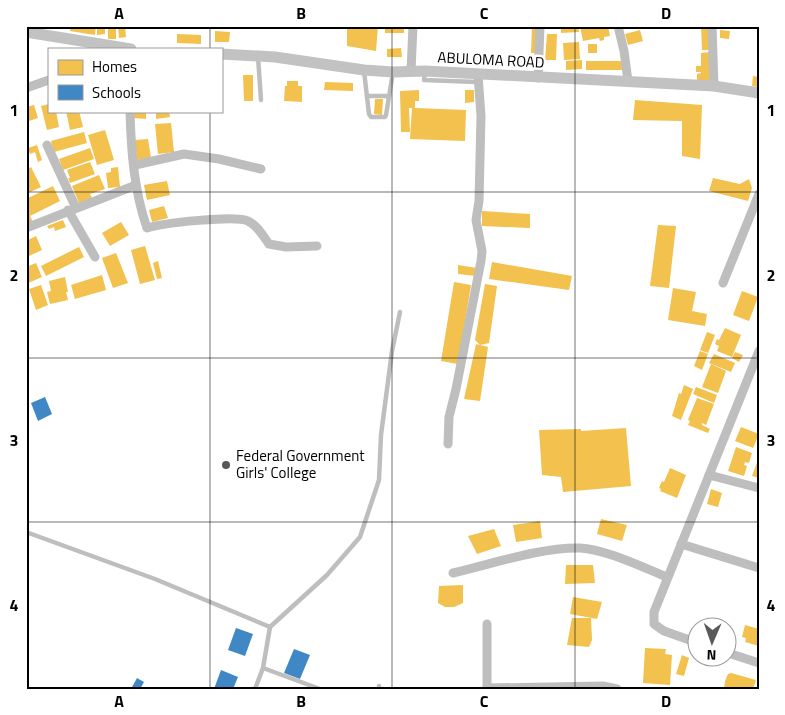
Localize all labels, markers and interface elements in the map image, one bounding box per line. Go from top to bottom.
text: A [114,1,124,25]
text: B [296,1,306,25]
text: C [480,1,489,25]
text: D [661,1,671,25]
street label: ABULOMA ROAD [437,45,545,74]
legend [48,48,222,112]
text: Homes [92,55,137,78]
text: Schools [92,81,141,104]
text: 1 [10,98,18,122]
text: 1 [767,98,775,122]
text: 2 [10,263,18,287]
text: 2 [767,263,775,287]
text: 3 [10,428,18,452]
text: 3 [767,428,775,452]
place label: Federal Government Girls' College [236,444,365,484]
marker: Federal Government Girls' College [220,459,232,471]
text: 4 [10,593,19,617]
text: 4 [767,593,776,617]
north arrow [688,618,738,668]
text: N [706,645,717,666]
text: A [114,689,124,713]
text: B [296,689,306,713]
text: C [480,689,489,713]
text: D [661,689,671,713]

